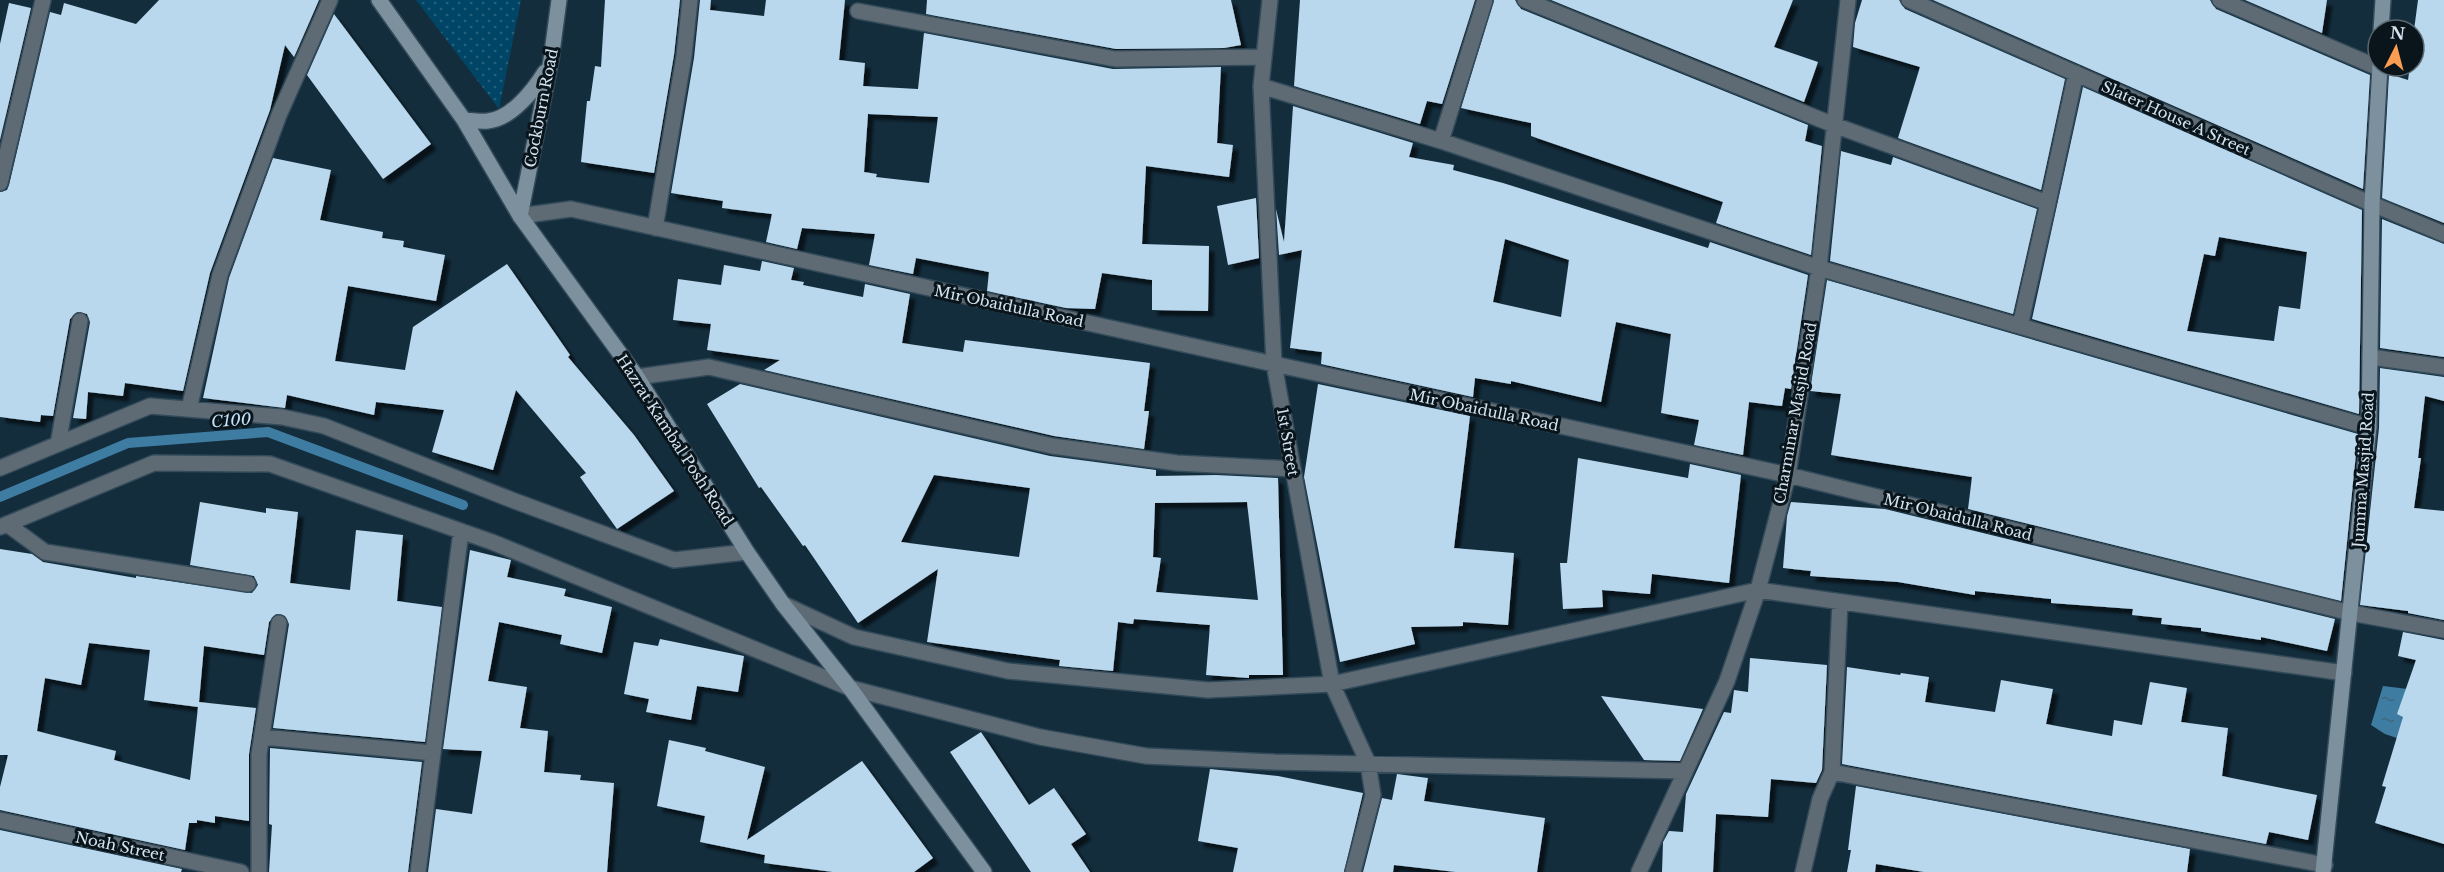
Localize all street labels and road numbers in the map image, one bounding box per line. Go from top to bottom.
street label: Cockburn Road [520,47,562,169]
street label: Slater House A Street [2099,77,2254,160]
street label: Mir Obaidulla Road [933,281,1085,331]
street label: Charminar Masjid Road [1770,321,1820,505]
street label: Hazrat Kambal Posh Road [612,351,738,529]
street label: Mir Obaidulla Road [1408,385,1560,435]
street label: Jumma Masjid Road [2348,392,2378,550]
street label: 1st Street [1273,407,1303,478]
street label: Mir Obaidulla Road [1882,489,2034,545]
street label: Noah Street [74,827,167,865]

